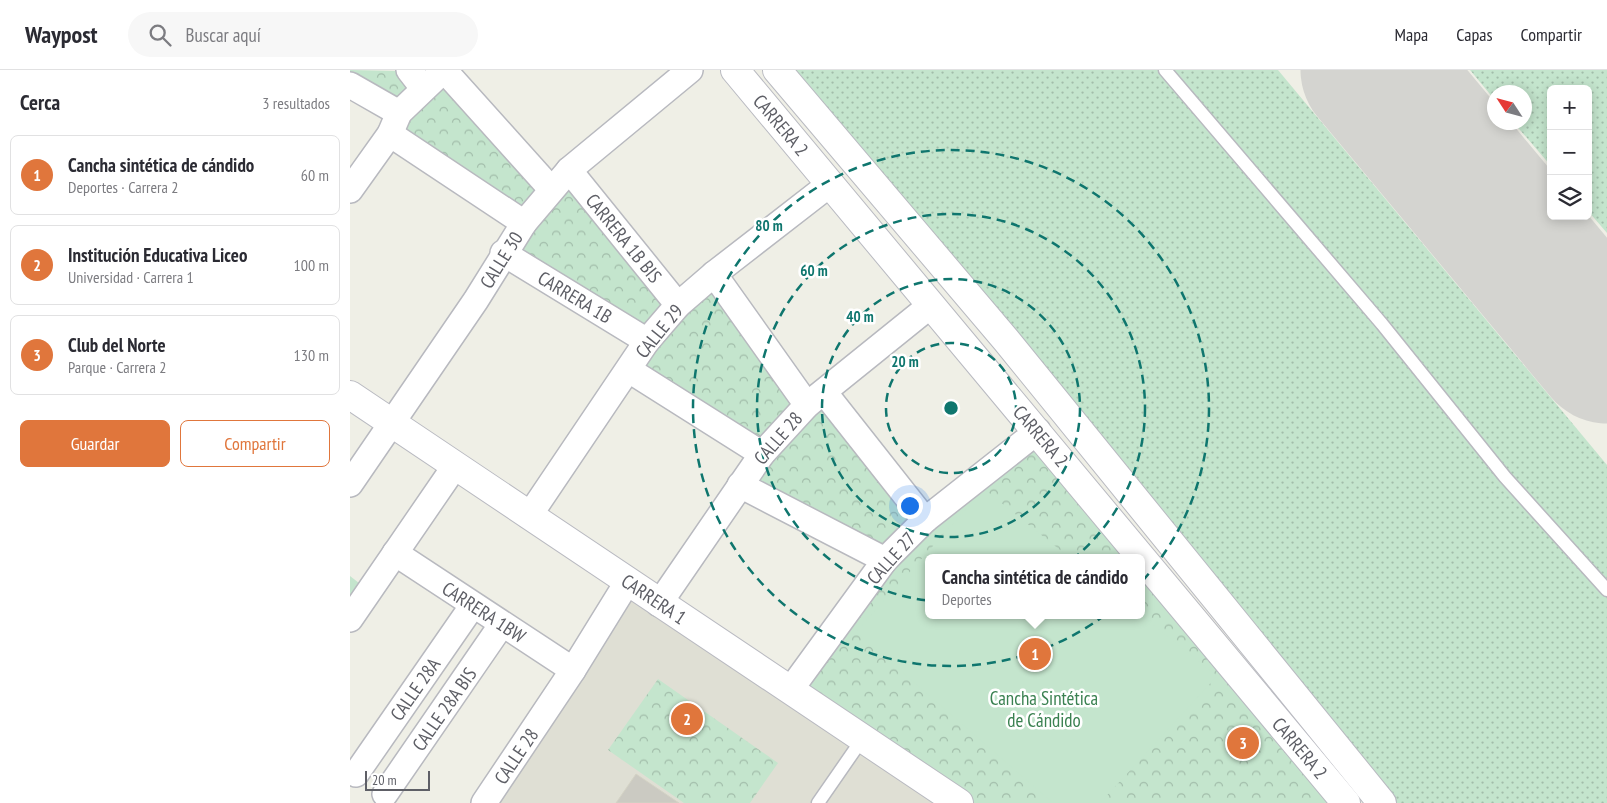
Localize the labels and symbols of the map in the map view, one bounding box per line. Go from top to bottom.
north arrow [1487,85,1532,130]
street label: CARRERA 2 [748,89,814,161]
street label: CARRERA 1B BIS [581,189,667,287]
text: 80 m [755,216,783,235]
street label: CALLE 30 [474,227,528,293]
text: 60 m [800,261,828,280]
street label: CARRERA 1B [534,266,616,328]
street label: CALLE 29 [630,299,688,363]
text: 40 m [846,307,874,326]
text: 20 m [891,352,919,371]
centre of rings [942,399,960,417]
street label: CARRERA 2 [1008,400,1074,472]
street label: CALLE 28 [749,407,807,469]
your location [897,493,923,519]
street label: CALLE 27 [861,527,921,589]
street label: CARRERA 1 [617,569,691,629]
street label: CARRERA 1BW [438,576,531,648]
pin: 1 [1019,635,1051,673]
street label: CALLE 28A [385,653,445,725]
street label: CALLE 28A BIS [407,663,481,755]
park label: Cancha Sintética de Cándido [990,686,1098,732]
pin: 2 [671,700,703,738]
street label: CARRERA 2 [1267,712,1333,784]
street label: CALLE 28 [489,723,543,789]
pin: 3 [1227,724,1259,762]
scale bar [365,768,430,791]

